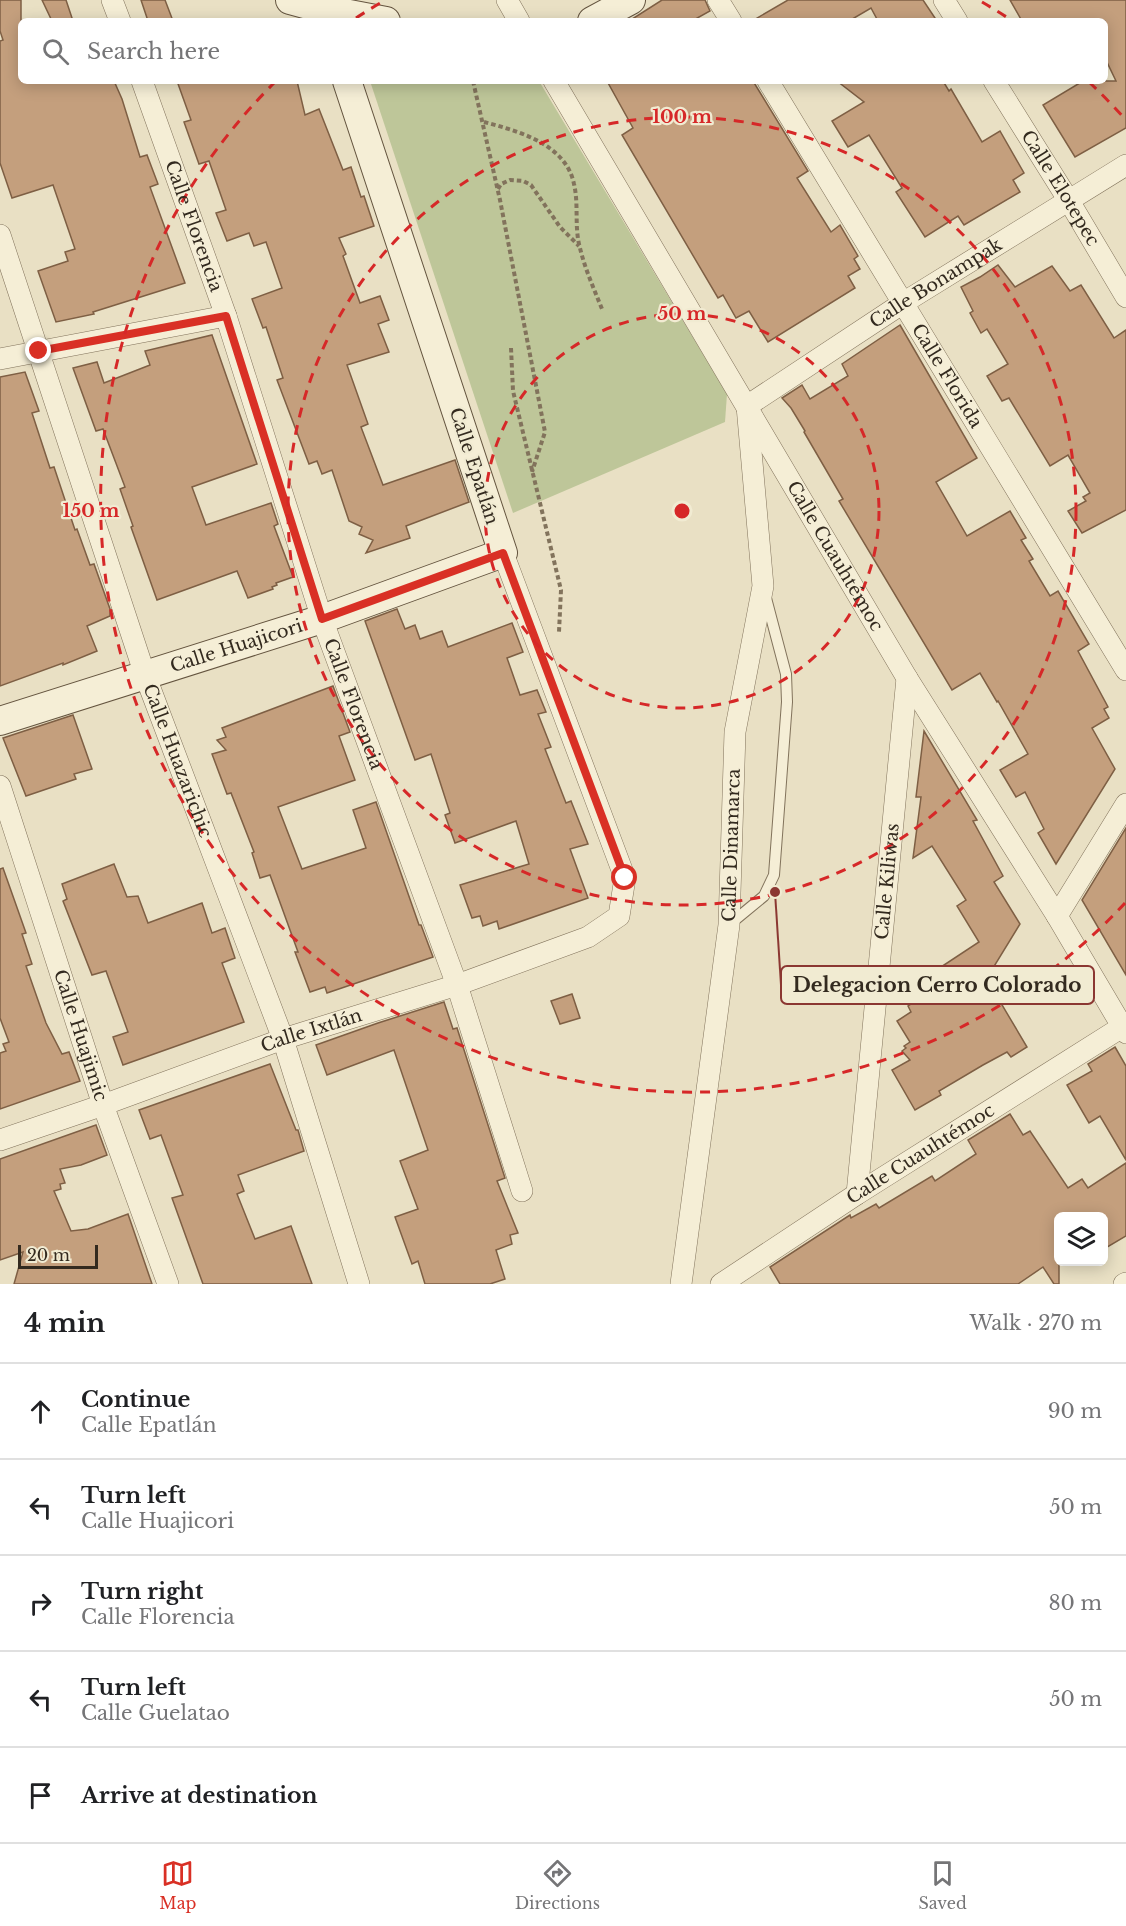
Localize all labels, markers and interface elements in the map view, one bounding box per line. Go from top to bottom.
search box [18,18,1108,84]
icon: search [39,35,72,68]
text: Search here [87,38,220,65]
text: 100 m [652,106,712,128]
street label: Calle Elotepec [1017,126,1104,250]
street label: Calle Florencia [160,157,227,295]
street label: Calle Bonampak [865,233,1006,333]
text: 50 m [658,303,707,325]
street label: Calle Florida [907,320,987,432]
route end [25,337,51,363]
street label: Calle Epatlán [445,405,503,527]
street label: Calle Cuauhtémoc [782,477,888,635]
text: 150 m [63,500,120,522]
centre of rings [672,501,692,521]
street label: Calle Huajicori [167,615,305,677]
street label: Calle Florencia [319,635,388,773]
street label: Calle Huazarichic [138,681,217,841]
street label: Calle Dinamarca [718,768,745,922]
street label: Calle Kiliwas [871,822,904,941]
route start [611,864,637,890]
callout: Delegacion Cerro Colorado [781,966,1094,1004]
street label: Calle Huajimic [49,967,112,1104]
text: Delegacion Cerro Colorado [792,973,1082,997]
street label: Calle Ixtlán [258,1004,365,1057]
street label: Calle Cuauhtémoc [842,1099,999,1209]
map controls [1054,1212,1108,1266]
button: layers [1054,1212,1108,1266]
scale bar [18,1242,98,1270]
text: 20 m [27,1245,70,1265]
text: 4 min [24,1307,105,1339]
text: Walk · 270 m [970,1311,1102,1335]
text: Continue [81,1386,190,1413]
icon: ahead [24,1395,57,1428]
text: 90 m [1048,1399,1102,1423]
text: Calle Epatlán [81,1413,216,1437]
text: Turn left [81,1482,186,1509]
icon: left [24,1491,57,1524]
text: 50 m [1049,1495,1102,1519]
text: Calle Huajicori [81,1509,234,1533]
text: Turn right [81,1578,203,1605]
icon: right [24,1587,57,1620]
text: 80 m [1048,1591,1102,1615]
text: Calle Florencia [81,1605,234,1629]
text: Turn left [81,1674,186,1701]
icon: left [24,1683,57,1716]
text: 50 m [1049,1687,1102,1711]
text: Calle Guelatao [81,1701,230,1725]
icon: arrive [24,1779,57,1812]
text: Arrive at destination [81,1782,318,1809]
tab: Map [159,1857,196,1913]
tab: Directions [515,1857,600,1913]
tab: Saved [918,1857,967,1913]

